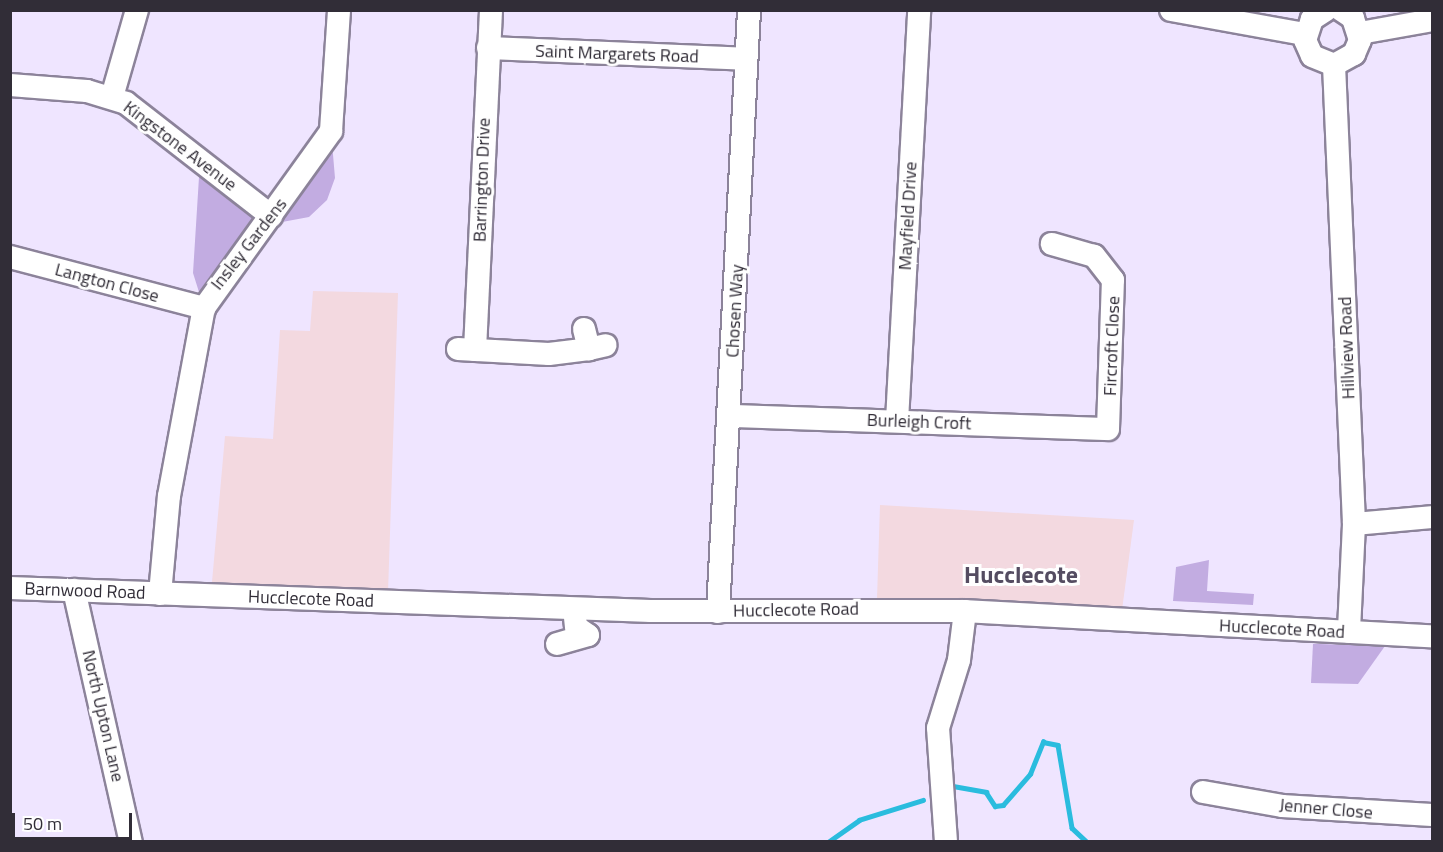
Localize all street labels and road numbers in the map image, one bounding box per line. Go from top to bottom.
street label: Saint Margarets Road [535,40,699,68]
street label: Kingstone Avenue [119,96,241,196]
street label: Barrington Drive [469,118,495,242]
street label: Mayfield Drive [894,161,922,271]
street label: Insley Gardens [206,194,292,294]
street label: Langton Close [53,259,161,307]
street label: Chosen Way [722,264,748,358]
street label: Fircroft Close [1099,296,1125,396]
street label: Hillview Road [1334,296,1360,400]
street label: Burleigh Croft [866,409,972,435]
street label: Barnwood Road [24,578,146,604]
street label: Hucclecote Road [248,586,374,612]
street label: Hucclecote Road [733,598,859,622]
street label: Hucclecote Road [1218,615,1346,643]
street label: North Upton Lane [77,648,129,784]
street label: Jenner Close [1278,794,1374,824]

